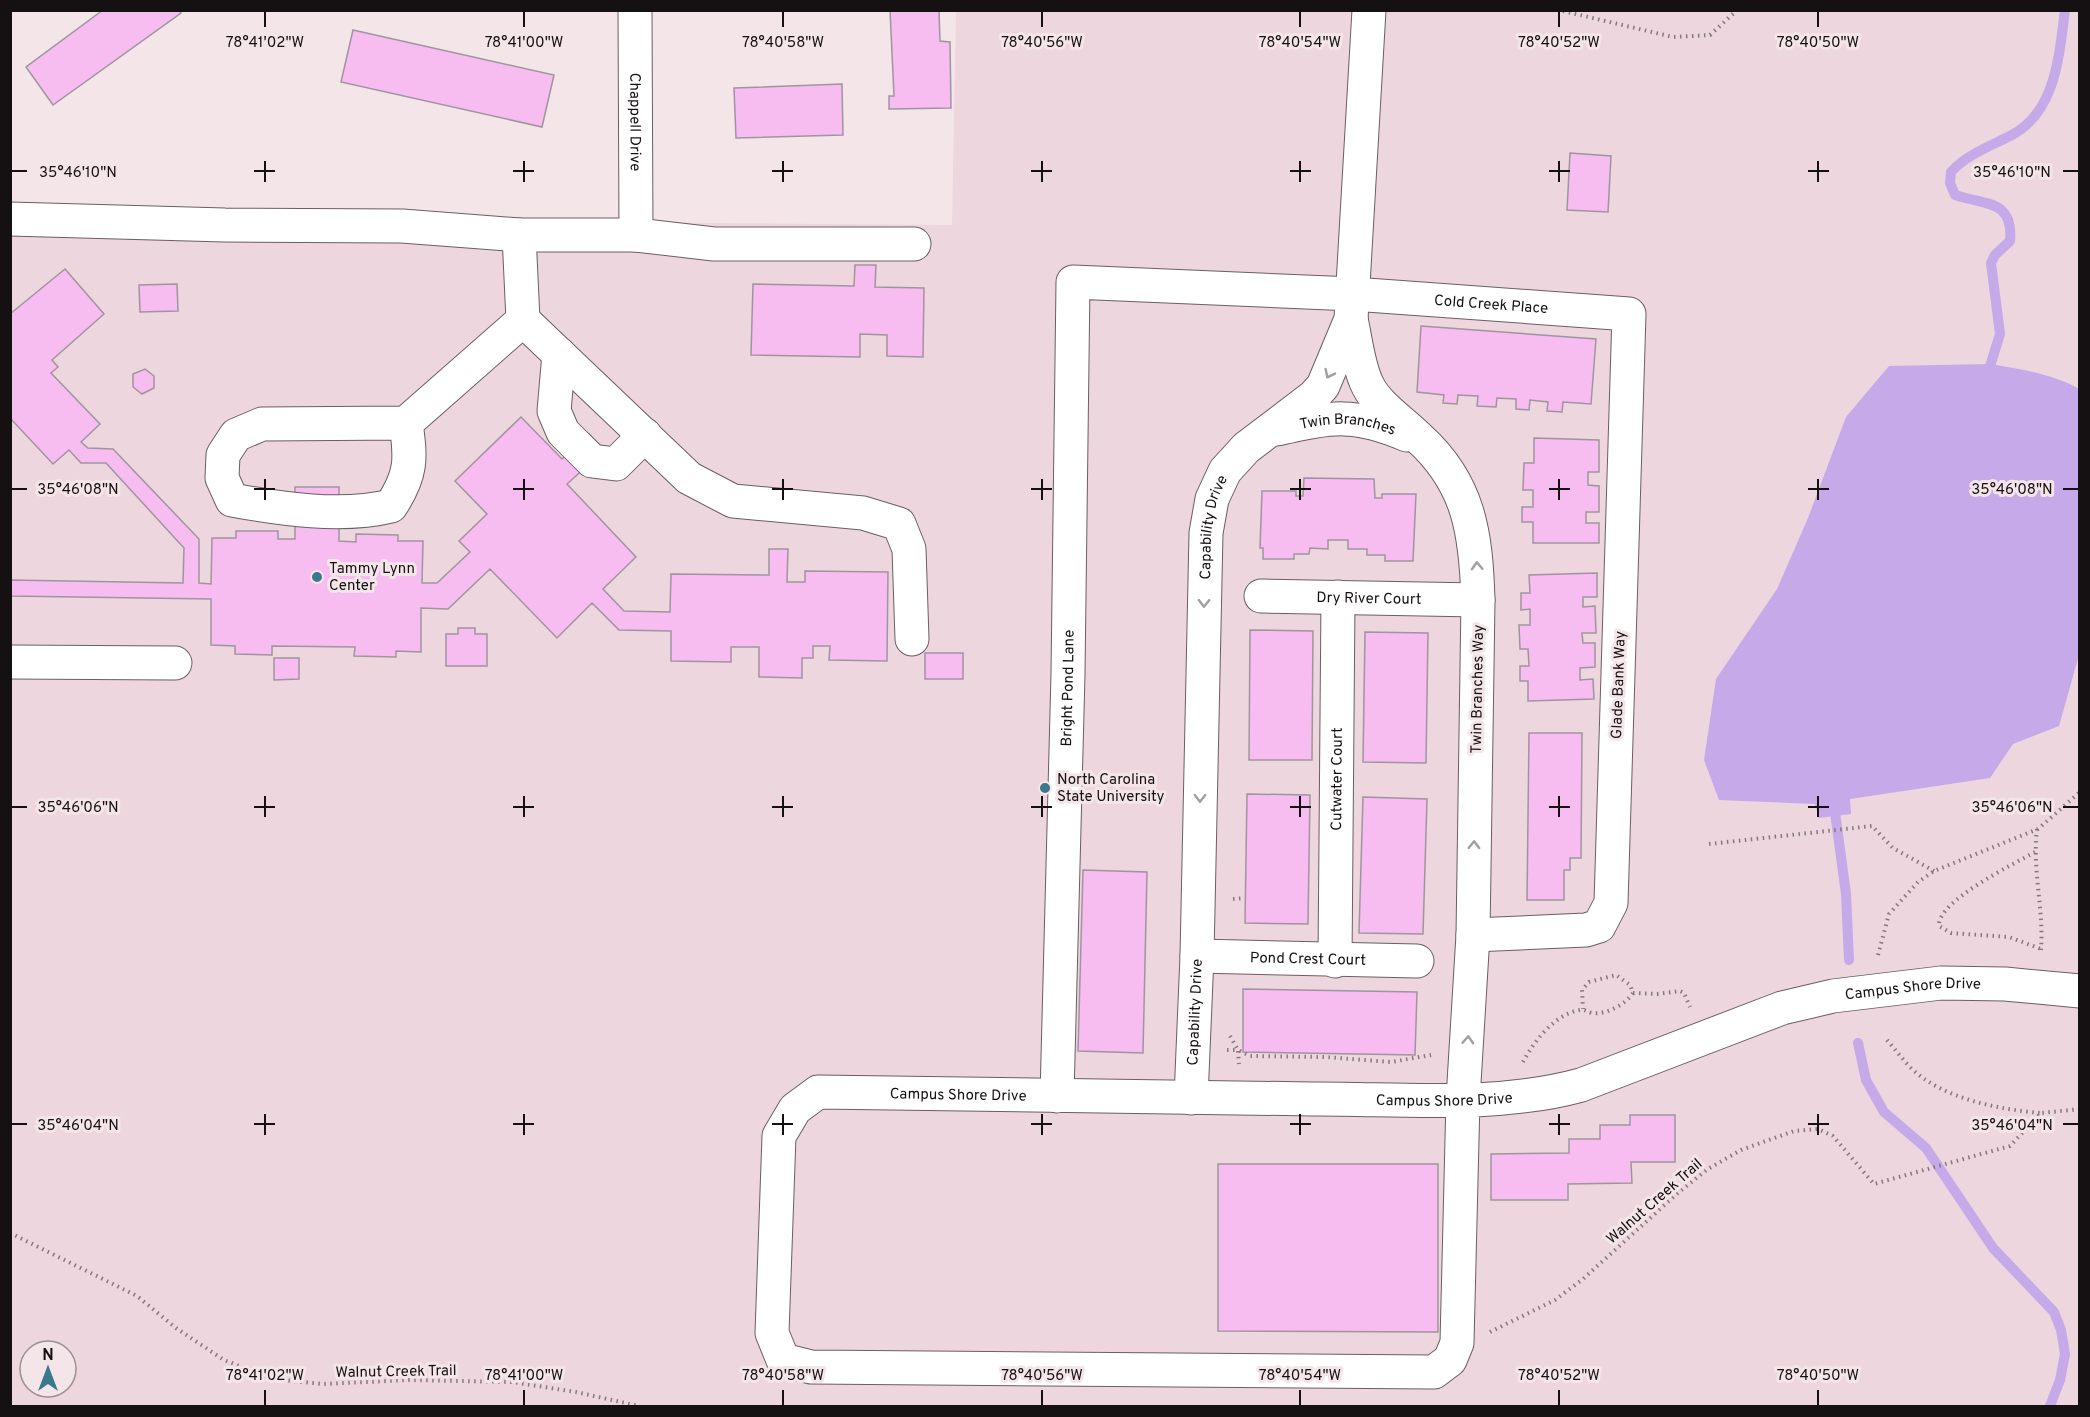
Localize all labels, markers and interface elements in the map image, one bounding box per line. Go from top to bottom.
text: 78°41'02"W [226,34,304,53]
text: 78°41'00"W [485,34,563,53]
text: 78°40'58"W [742,34,824,53]
text: 78°40'56"W [1001,34,1083,53]
text: 78°40'54"W [1259,34,1341,53]
text: 78°40'52"W [1518,34,1600,53]
text: 78°40'50"W [1777,34,1859,53]
street label: Chappell Drive [624,73,644,171]
text: 35°46'10"N [39,164,117,183]
text: 35°46'10"N [1973,164,2051,183]
street label: Cold Creek Place [1433,292,1549,319]
one-way arrow [1325,367,1337,378]
street label: Twin Branches [1298,411,1398,440]
street label: Capability Drive [1197,472,1233,580]
text: 35°46'08"N [37,481,119,500]
text: 35°46'08"N [1971,481,2053,500]
place label: Tammy Lynn Center [329,560,415,596]
one-way arrow [1471,562,1483,571]
marker: Tammy Lynn Center [310,570,324,584]
street label: Dry River Court [1316,589,1422,610]
one-way arrow [1198,598,1211,607]
street label: Twin Branches Way [1468,624,1489,754]
street label: Bright Pond Lane [1058,630,1080,747]
street label: Glade Bank Way [1608,631,1631,739]
street label: Cutwater Court [1328,727,1348,831]
place label: North Carolina State University [1057,771,1164,807]
marker: North Carolina State University [1038,781,1052,795]
one-way arrow [1194,793,1207,802]
text: 35°46'06"N [37,799,119,818]
text: 35°46'06"N [1971,799,2053,818]
one-way arrow [1468,841,1480,850]
street label: Pond Crest Court [1250,949,1366,971]
street label: Capability Drive [1184,958,1208,1066]
street label: Campus Shore Drive [1844,975,1981,1005]
one-way arrow [1461,1036,1474,1045]
street label: Campus Shore Drive [890,1085,1027,1107]
street label: Campus Shore Drive [1376,1089,1514,1112]
text: 35°46'04"N [37,1117,119,1136]
text: 35°46'04"N [1971,1117,2053,1136]
street label: Walnut Creek Trail [1603,1155,1707,1249]
north arrow [18,1339,78,1399]
text: N [42,1346,54,1366]
street label: Walnut Creek Trail [335,1362,457,1383]
text: 78°41'02"W [226,1367,304,1386]
text: 78°41'00"W [485,1367,563,1386]
text: 78°40'58"W [742,1367,824,1386]
text: 78°40'56"W [1001,1367,1083,1386]
text: 78°40'54"W [1259,1367,1341,1386]
text: 78°40'52"W [1518,1367,1600,1386]
text: 78°40'50"W [1777,1367,1859,1386]

